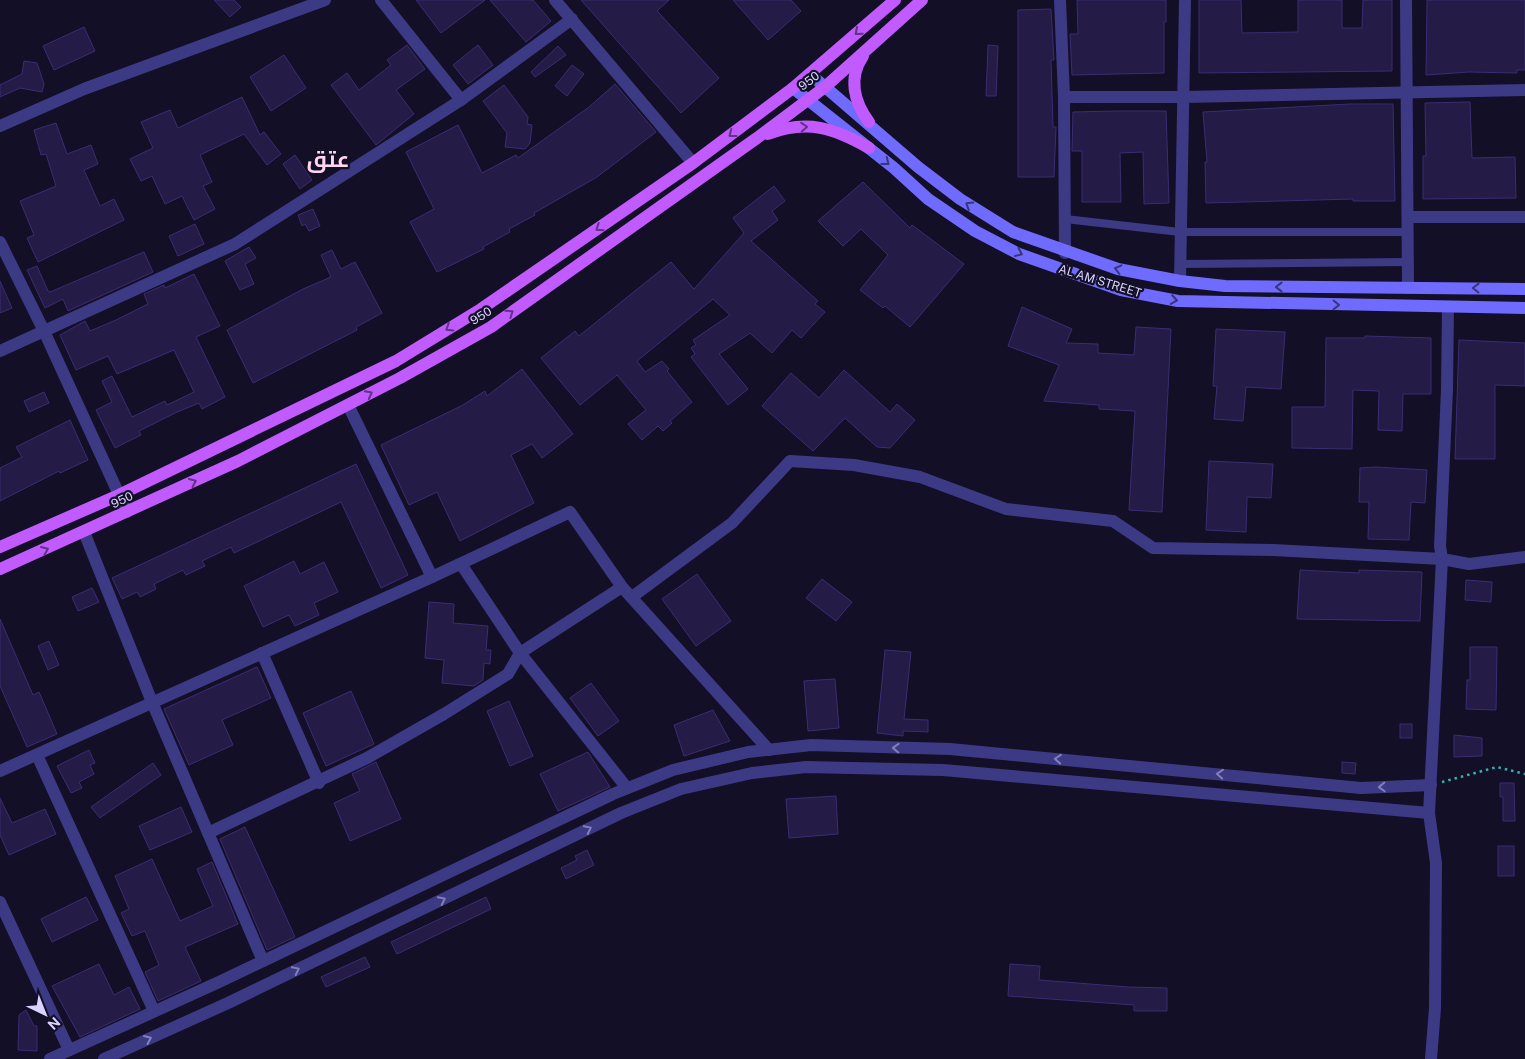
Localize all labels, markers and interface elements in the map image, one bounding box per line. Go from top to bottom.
one-way arrow [855,27,864,35]
street label: 950 [796,69,822,93]
one-way arrow [800,121,808,132]
one-way arrow [728,128,738,137]
district label: عتق [307,146,349,173]
one-way arrow [880,156,889,164]
one-way arrow [966,202,975,211]
one-way arrow [595,222,605,231]
one-way arrow [1014,247,1023,257]
street label: AL AM STREET [1057,262,1143,300]
one-way arrow [1113,264,1122,275]
one-way arrow [1275,282,1282,292]
one-way arrow [1472,283,1480,294]
one-way arrow [1170,295,1178,305]
one-way arrow [1333,300,1341,310]
street label: 950 [468,304,494,328]
one-way arrow [504,310,514,319]
one-way arrow [446,322,455,331]
one-way arrow [364,390,373,400]
one-way arrow [188,478,197,489]
street label: 950 [109,489,135,511]
one-way arrow [40,545,49,556]
one-way arrow [892,742,900,753]
one-way arrow [1054,754,1062,765]
one-way arrow [1216,769,1224,780]
one-way arrow [1378,782,1386,792]
one-way arrow [583,825,592,835]
one-way arrow [437,895,446,906]
one-way arrow [291,966,300,976]
north arrow [20,989,70,1039]
text: N [44,1014,63,1033]
one-way arrow [143,1034,152,1045]

